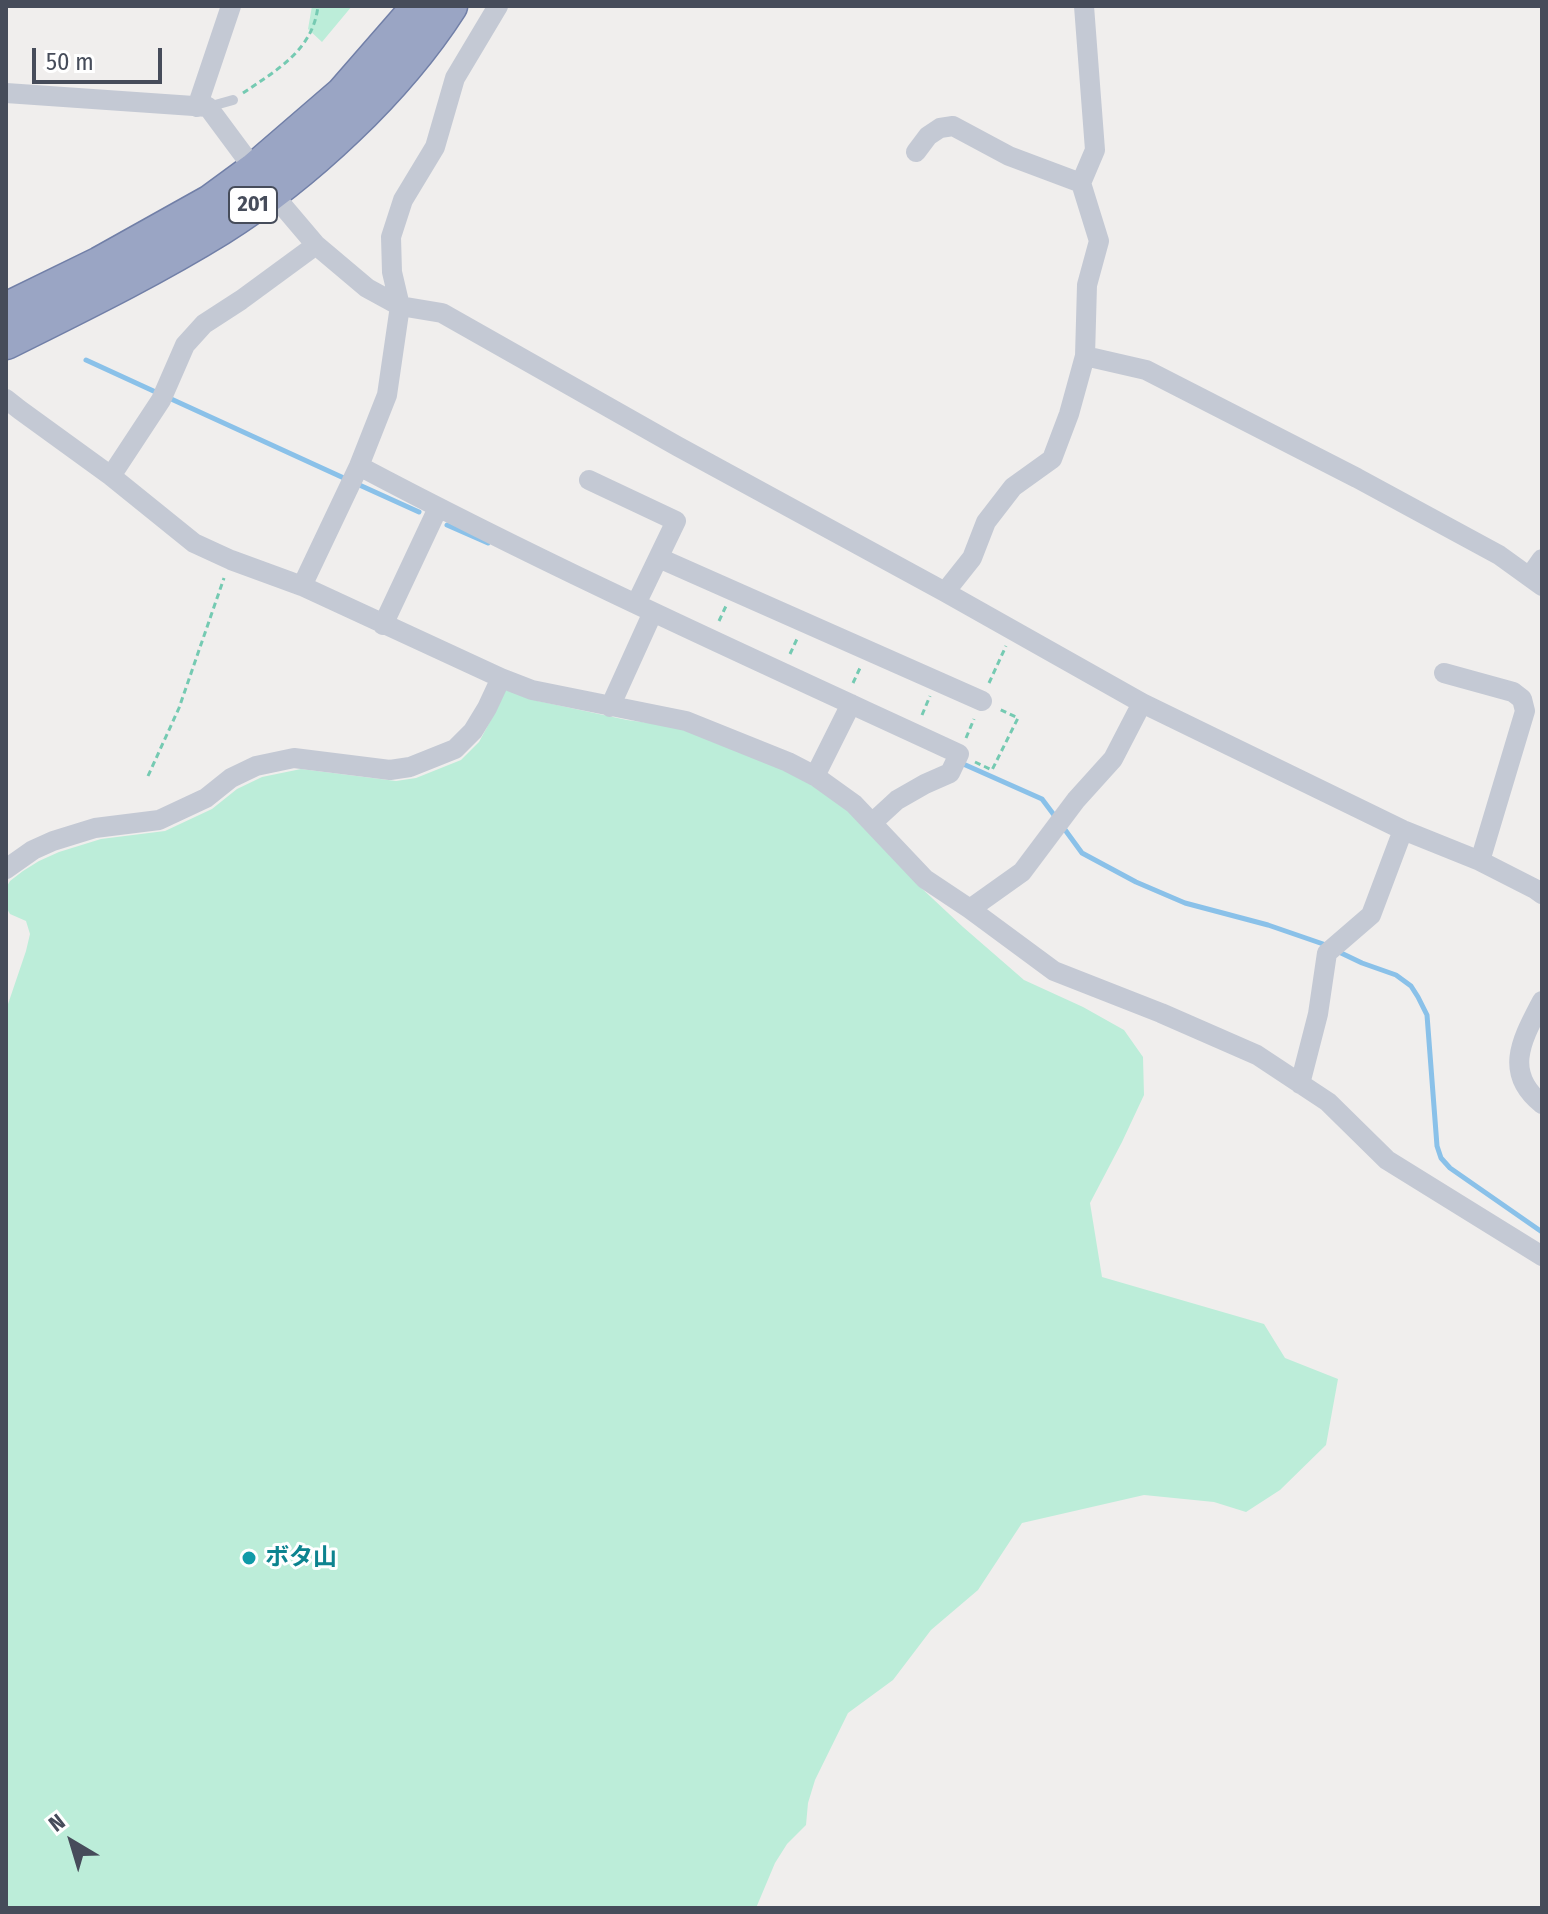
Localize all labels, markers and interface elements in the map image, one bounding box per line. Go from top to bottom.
scale bar [36,32,166,82]
text: 50 m [46,48,94,76]
road number: 201 [229,187,277,223]
place label: ボタ山 [265,1544,337,1572]
marker: ボタ山 [240,1549,258,1567]
north arrow [32,1802,112,1882]
text: N [43,1808,70,1837]

